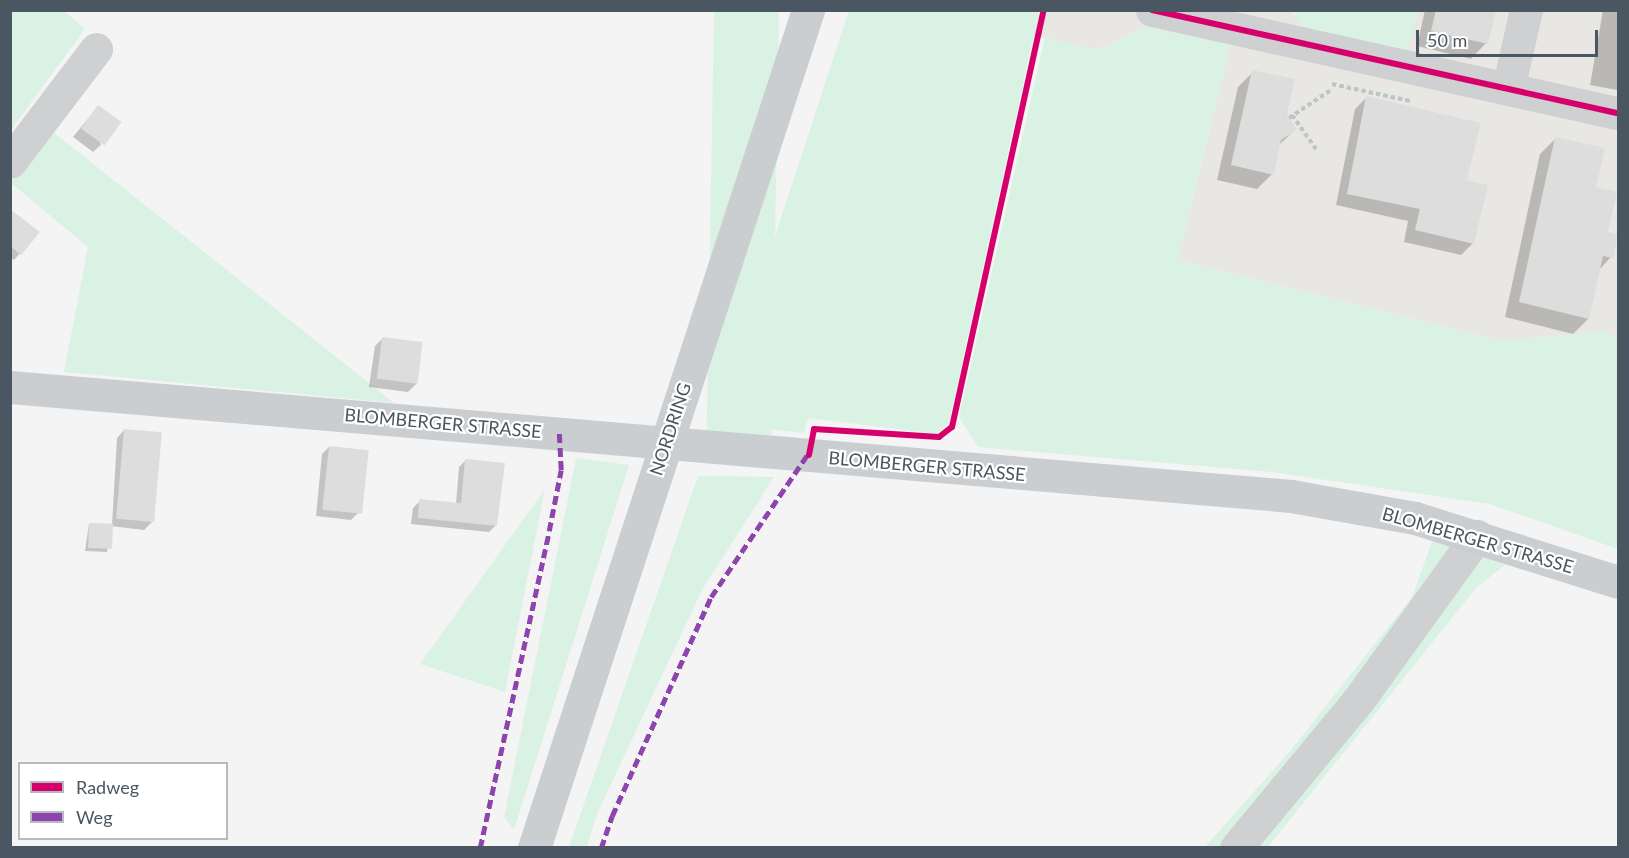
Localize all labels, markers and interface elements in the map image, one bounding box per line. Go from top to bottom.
scale bar [1419,18,1600,56]
text: 50 m [1427,29,1467,51]
street label: NORDRING [645,380,695,478]
street label: BLOMBERGER STRASSE [344,404,542,442]
street label: BLOMBERGER STRASSE [828,447,1026,485]
street label: BLOMBERGER STRASSE [1380,502,1576,578]
legend [18,762,228,840]
text: Radweg [76,776,139,798]
text: Weg [76,806,113,828]

